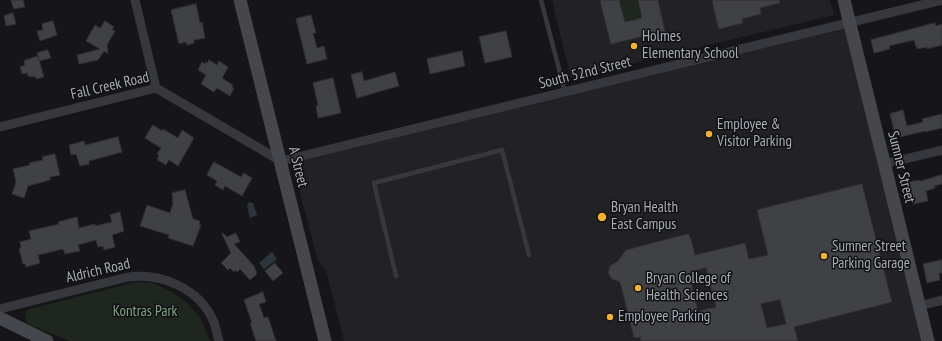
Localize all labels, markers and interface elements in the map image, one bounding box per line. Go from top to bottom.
place label: Holmes Elementary School [642,28,739,63]
marker: Holmes Elementary School [629,41,639,51]
street label: South 52nd Street [537,53,633,93]
street label: Fall Creek Road [69,68,151,104]
place label: Employee & Visitor Parking [717,116,792,151]
marker: Employee & Visitor Parking [704,129,714,139]
street label: Sumner Street [883,129,919,205]
street label: A Street [284,145,312,189]
place label: Bryan Health East Campus [611,199,678,234]
marker: Bryan Health East Campus [596,211,608,223]
place label: Sumner Street Parking Garage [832,238,910,273]
marker: Sumner Street Parking Garage [819,251,829,261]
street label: Aldrich Road [64,255,132,287]
place label: Bryan College of Health Sciences [646,270,731,305]
marker: Bryan College of Health Sciences [633,283,643,293]
park label: Kontras Park [113,303,177,321]
place label: Employee Parking [618,308,710,326]
marker: Employee Parking [605,312,615,322]

